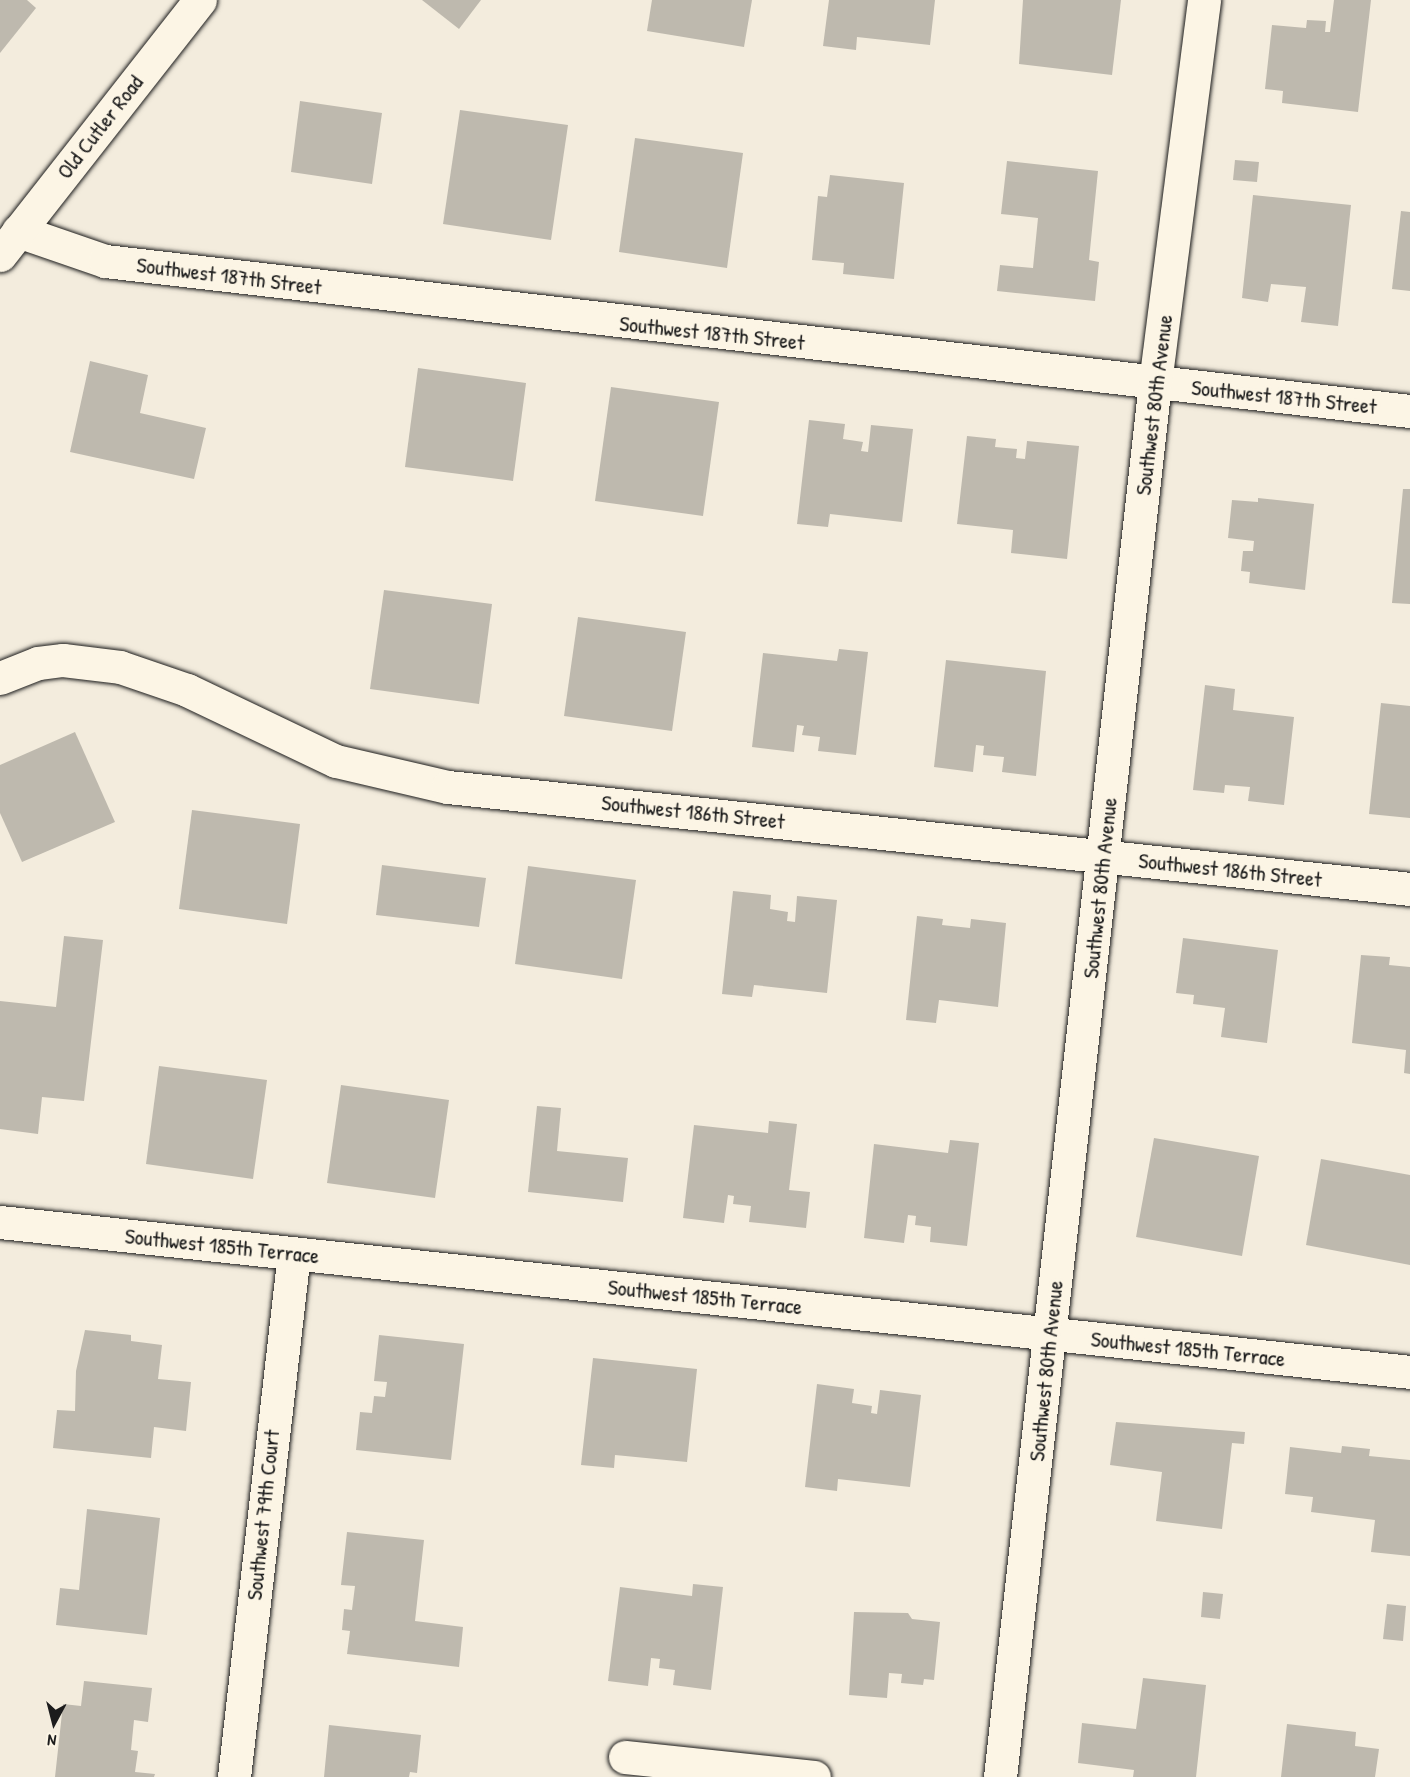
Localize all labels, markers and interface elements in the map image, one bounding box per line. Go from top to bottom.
street label: Old Cutler Road [51,70,149,184]
street label: Southwest 187th Street [135,252,323,300]
street label: Southwest 187th Street [618,310,806,356]
street label: Southwest 80th Avenue [1130,313,1178,497]
street label: Southwest 187th Street [1190,374,1378,420]
street label: Southwest 186th Street [600,789,786,835]
street label: Southwest 80th Avenue [1077,796,1123,980]
street label: Southwest 186th Street [1137,847,1323,893]
street label: Southwest 185th Terrace [124,1223,320,1269]
street label: Southwest 185th Terrace [607,1274,803,1320]
street label: Southwest 80th Avenue [1023,1279,1069,1463]
street label: Southwest 185th Terrace [1090,1326,1286,1372]
street label: Southwest 79th Court [241,1428,285,1602]
north arrow [24,1693,84,1753]
text: N [46,1729,57,1752]

